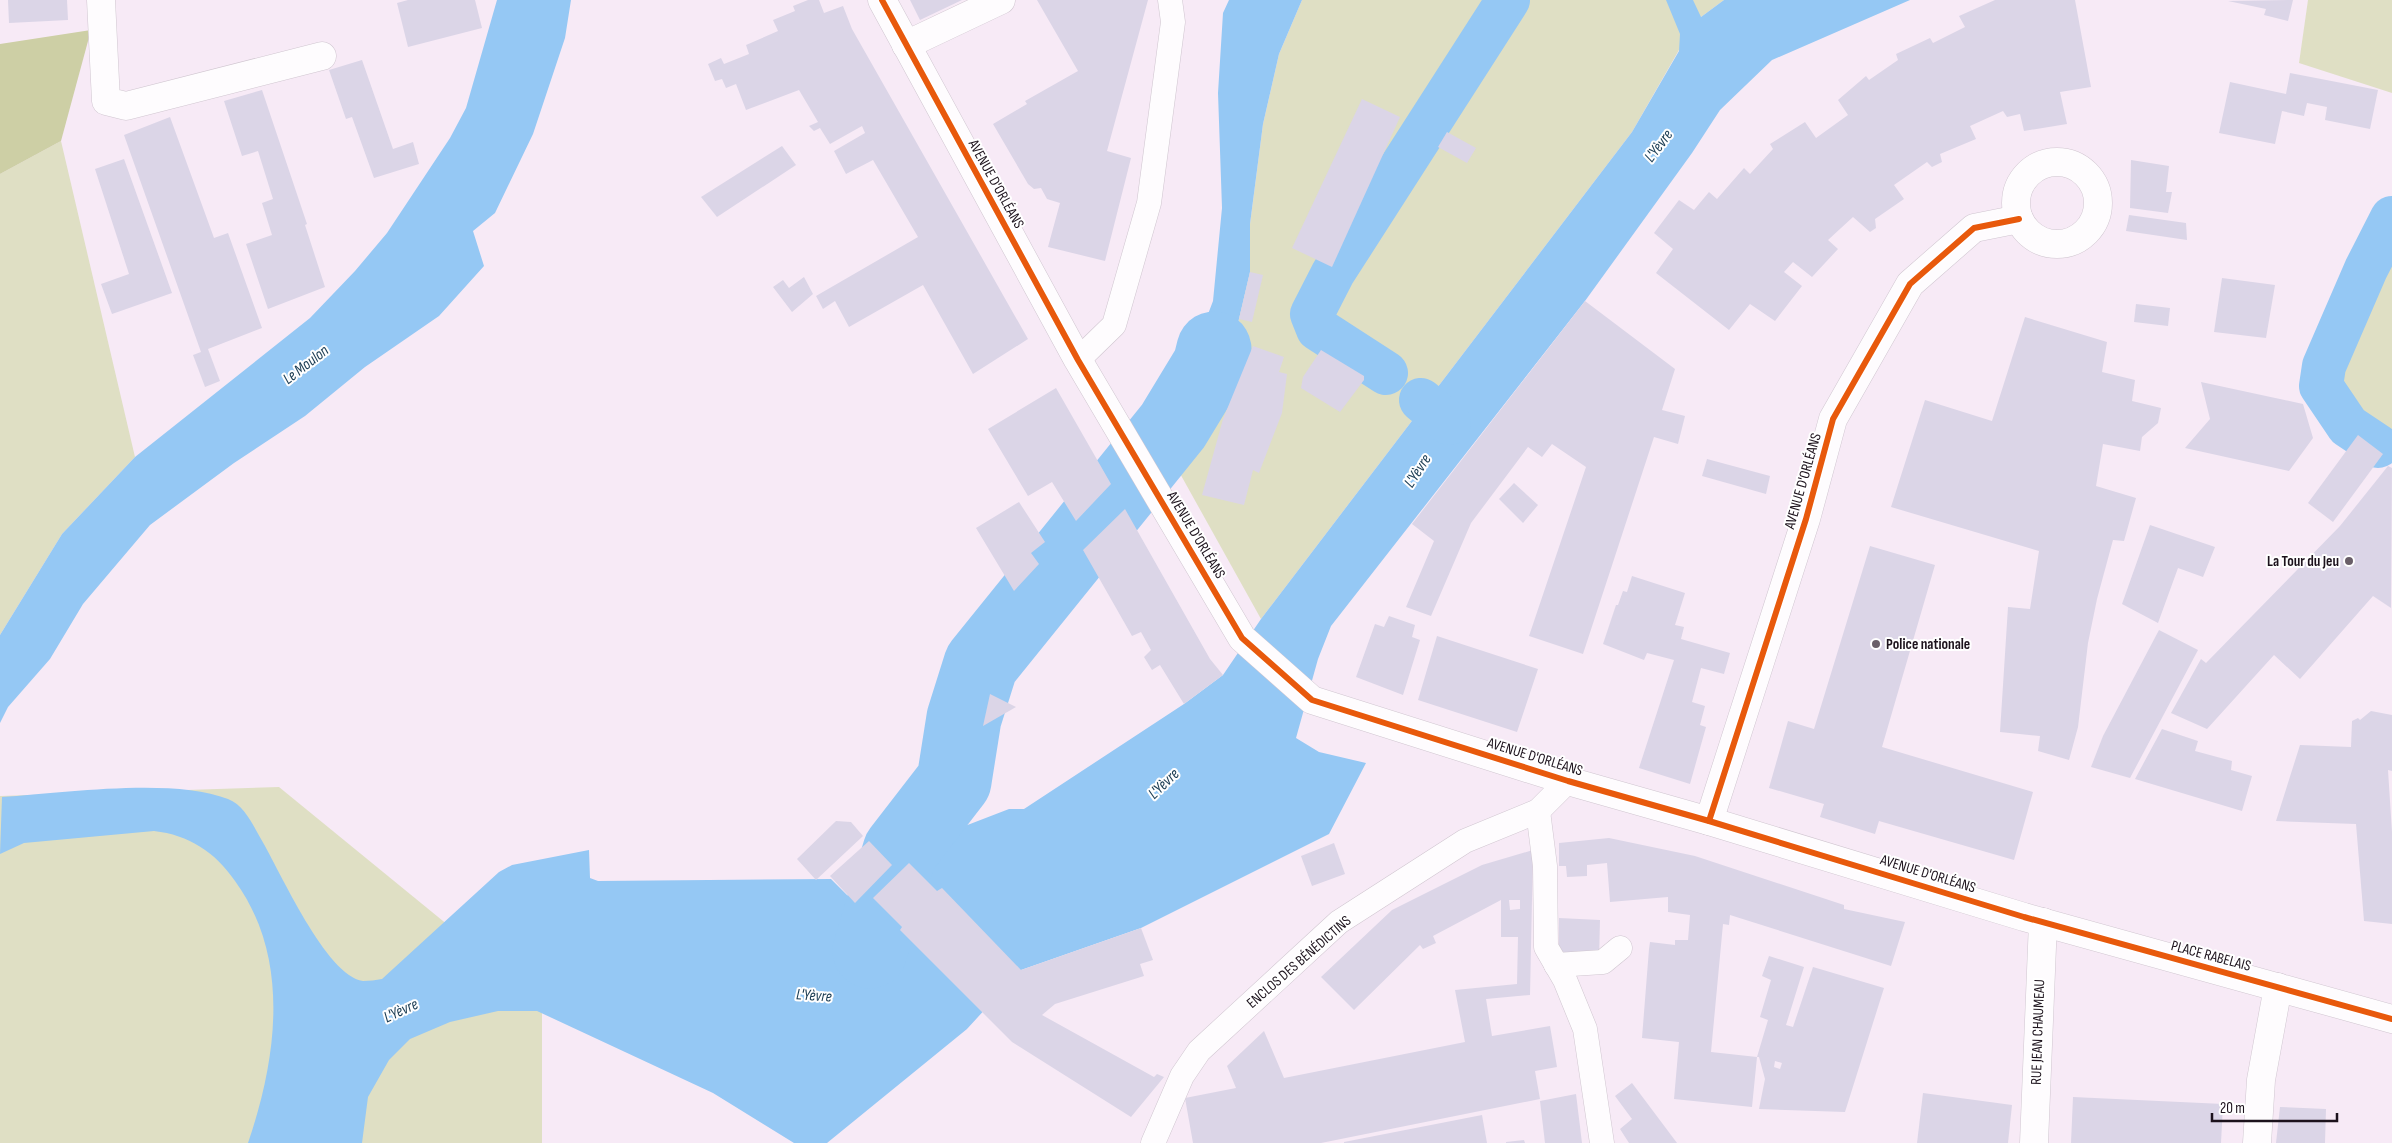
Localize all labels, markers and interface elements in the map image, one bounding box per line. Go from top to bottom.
water label: L'Yèvre [1641,126,1677,166]
street label: AVENUE D'ORLÉANS [963,135,1028,232]
water label: Le Moulon [279,341,333,389]
street label: AVENUE D'ORLÉANS [1780,431,1826,532]
water label: L'Yèvre [1400,451,1436,491]
street label: AVENUE D'ORLÉANS [1162,487,1230,582]
place label: La Tour du Jeu [2267,552,2339,571]
marker: La Tour du Jeu [2343,555,2355,567]
place label: Police nationale [1886,635,1970,654]
marker: Police nationale [1870,638,1882,650]
street label: AVENUE D'ORLÉANS [1484,733,1585,781]
water label: L'Yèvre [1145,765,1183,803]
street label: AVENUE D'ORLÉANS [1877,850,1978,898]
street label: ENCLOS DES BÉNÉDICTINS [1243,911,1355,1013]
street label: PLACE RABELAIS [2169,936,2253,976]
street label: RUE JEAN CHAUMEAU [2027,979,2049,1085]
water label: L'Yèvre [796,985,832,1007]
water label: L'Yèvre [381,995,421,1027]
scale bar [2212,1090,2337,1122]
text: 20 m [2220,1099,2245,1118]

